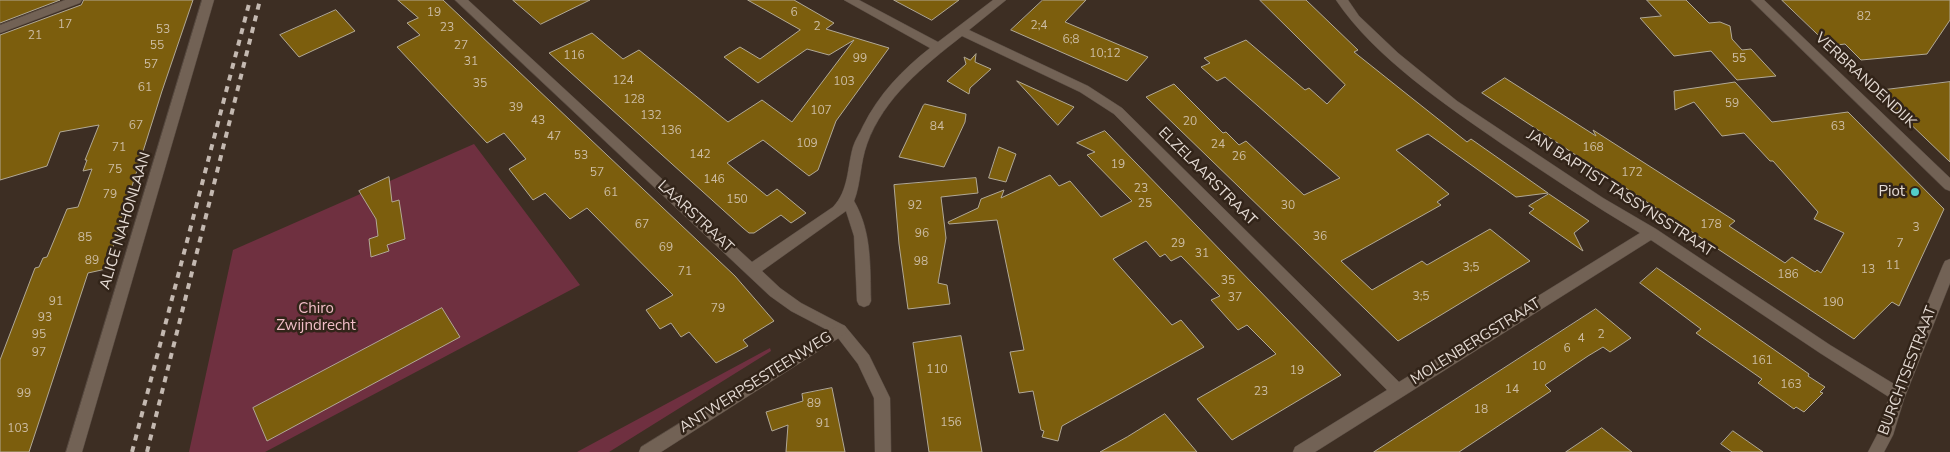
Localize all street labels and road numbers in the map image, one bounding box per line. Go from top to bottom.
street label: VERBRANDENDIJK [1811,30,1919,132]
street label: ELZELAARSTRAAT [1154,124,1260,230]
street label: JAN BAPTIST TASSYNSSTRAAT [1523,127,1717,261]
street label: ALICE NAHONLAAN [97,150,155,292]
street label: LAARSTRAAT [653,177,737,257]
street label: MOLENBERGSTRAAT [1408,295,1544,389]
street label: BURCHTSESTRAAT [1875,304,1941,438]
street label: ANTWERPSESTEENWEG [676,329,836,437]

